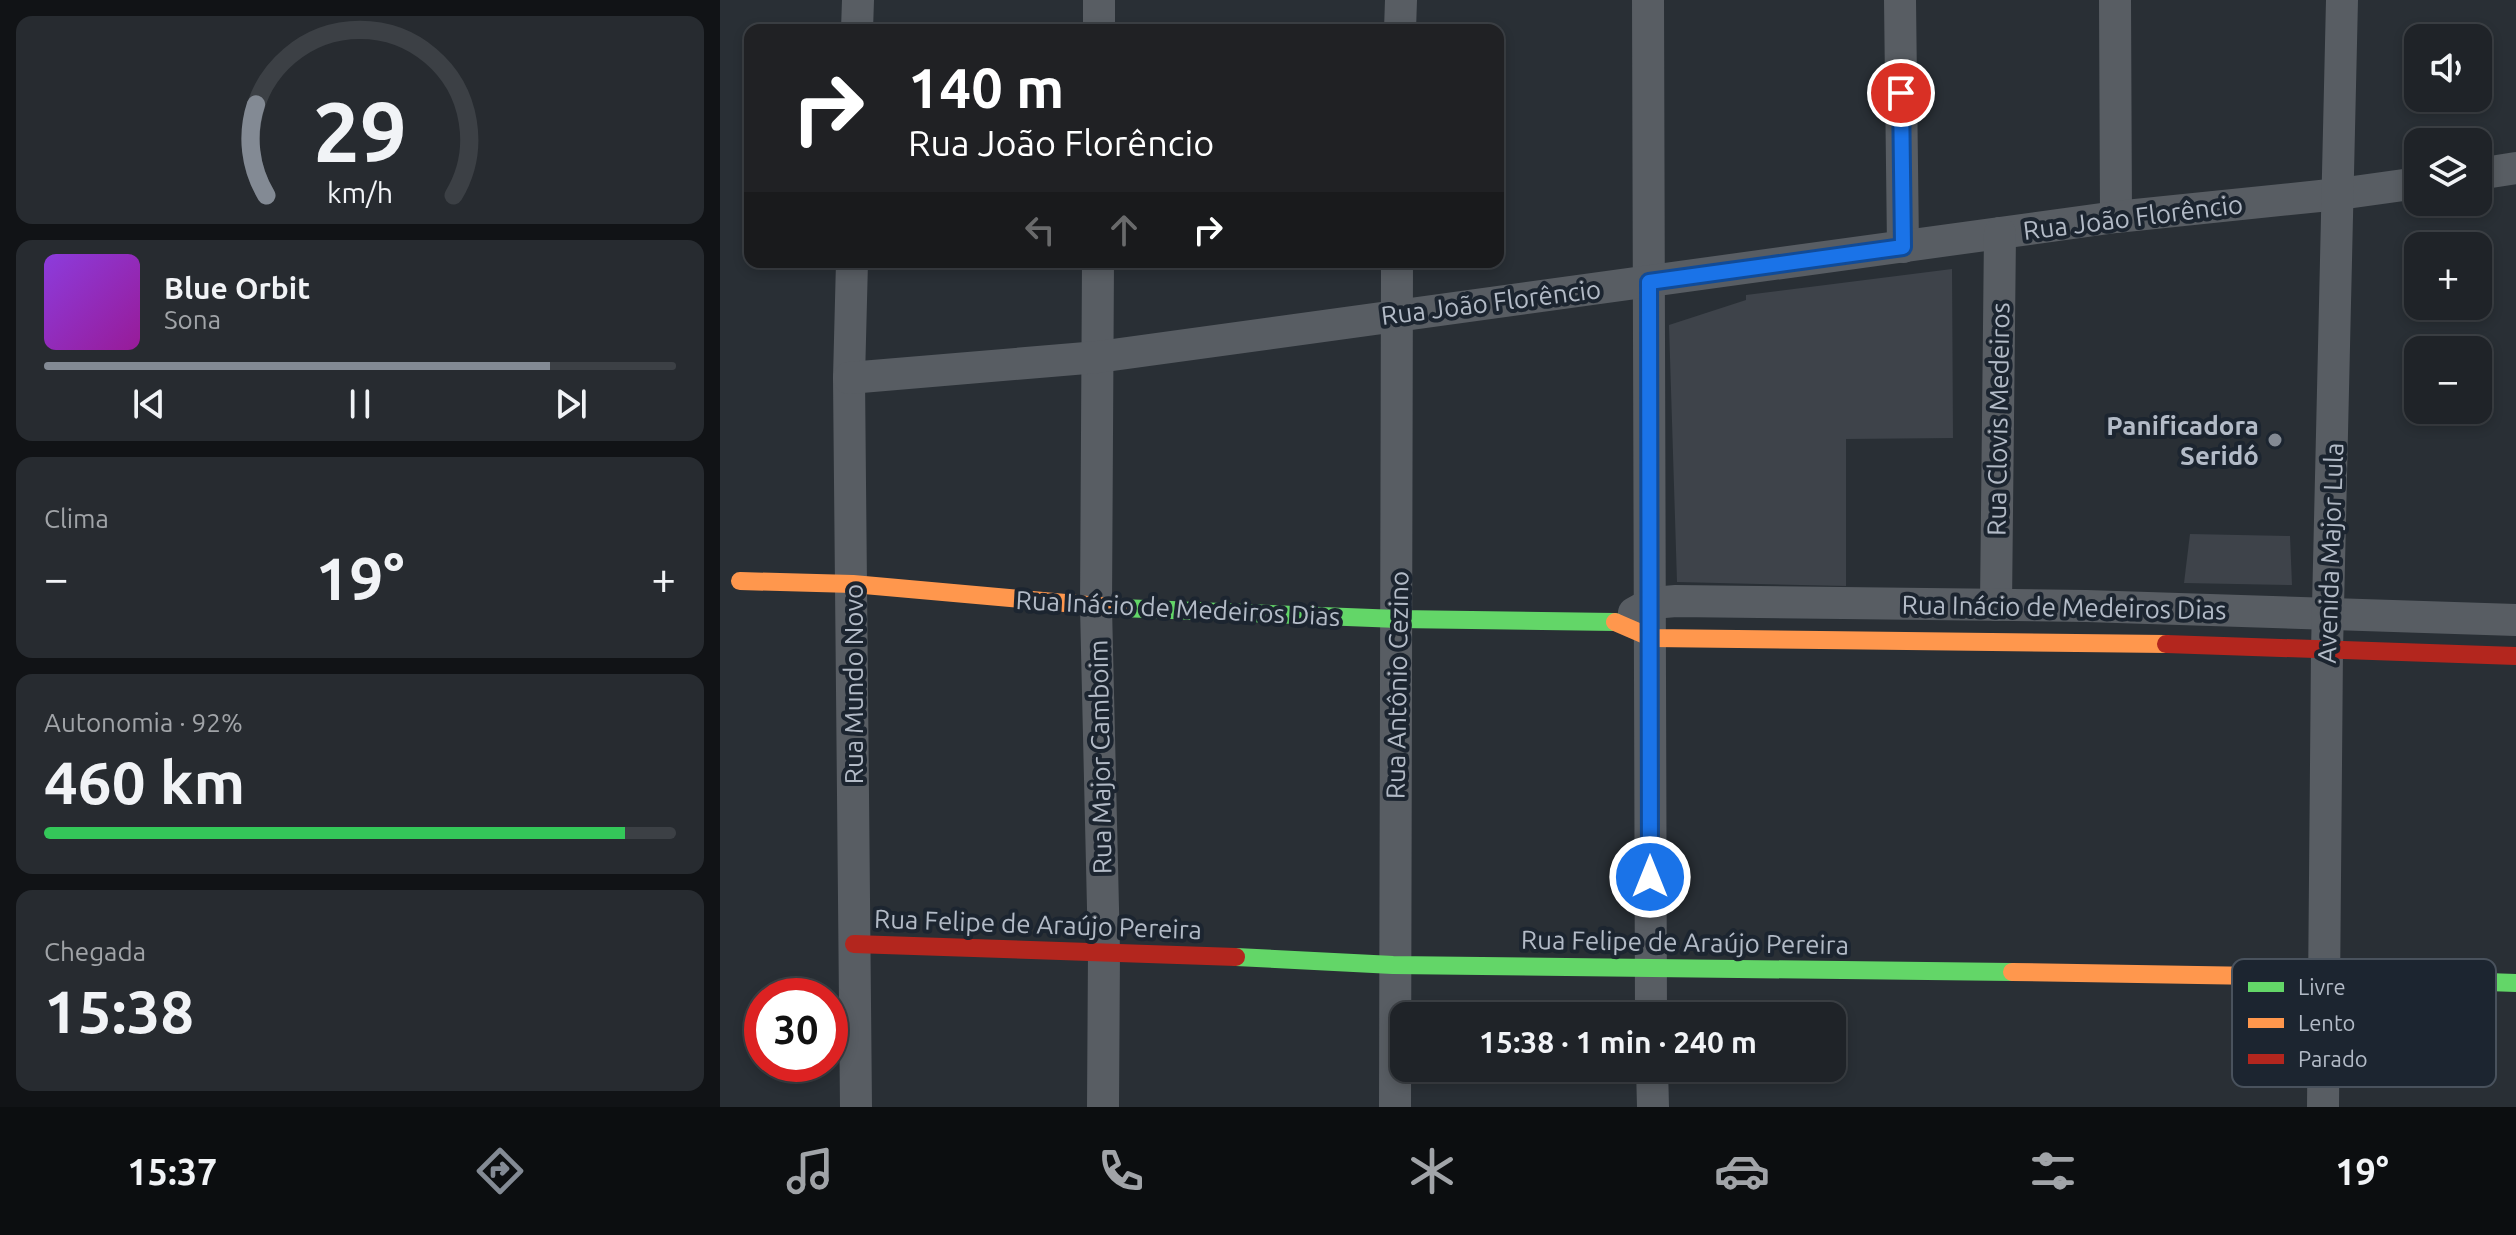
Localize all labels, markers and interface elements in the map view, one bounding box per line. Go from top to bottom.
map controls [2404,24,2492,424]
button: sound [2404,24,2492,112]
icon: right [776,56,880,160]
text: 140 m [908,56,1064,119]
pin [1867,59,1935,127]
icon: arrive [1879,71,1923,115]
text: 29 [313,84,407,178]
text: Rua João Florêncio [908,122,1214,163]
button: layers [2404,128,2492,216]
text: km/h [327,176,393,208]
street label: Rua João Florêncio [2021,189,2245,245]
icon: left [1018,208,1062,252]
icon: ahead [1102,208,1146,252]
icon: right [1186,208,1230,252]
button: + [2404,232,2492,320]
text: Blue Orbit [164,271,310,305]
street label: Rua João Florêncio [1379,274,1603,330]
street label: Rua Clovis Medeiros [1981,302,2015,536]
text: Sona [164,305,221,334]
button: − [2404,336,2492,424]
icon: previous [127,382,171,426]
icon: pause [338,382,382,426]
icon: next [549,382,593,426]
place label: Panificadora Seridó [2106,411,2259,470]
marker: Panificadora Seridó [2266,431,2284,449]
street label: Avenida Major Lula [2312,442,2348,664]
text: Clima [44,504,109,533]
text: 19° [316,544,404,611]
text: − [44,553,69,602]
text: + [651,553,676,602]
street label: Rua Antônio Cezino [1381,571,1413,799]
street label: Rua Mundo Novo [839,584,868,784]
street label: Rua Inácio de Medeiros Dias [1015,585,1341,631]
street label: Rua Inácio de Medeiros Dias [1901,590,2227,624]
street label: Rua Major Camboim [1083,639,1117,875]
text: Autonomia · 92% [44,708,243,737]
text: 460 km [44,748,245,815]
position arrow [1608,835,1692,919]
street label: Rua Felipe de Araújo Pereira [874,904,1202,944]
street label: Rua Felipe de Araújo Pereira [1521,925,1849,959]
text: Chegada [44,937,146,966]
legend [2232,959,2496,1087]
text: Livre [2298,974,2346,999]
text: 15:38 [44,977,194,1044]
speed limit sign: 30 [744,978,848,1082]
text: Lento [2298,1010,2355,1035]
text: 15:38 · 1 min · 240 m [1479,1025,1757,1059]
text: Parado [2298,1046,2368,1071]
icon: directions [472,1143,528,1199]
icon: music [782,1143,838,1199]
icon: phone [1093,1143,1149,1199]
icon: climate [1404,1143,1460,1199]
icon: car [1714,1143,1770,1199]
icon: filters [2025,1143,2081,1199]
text: 15:37 [127,1151,217,1192]
text: 19° [2335,1151,2389,1192]

